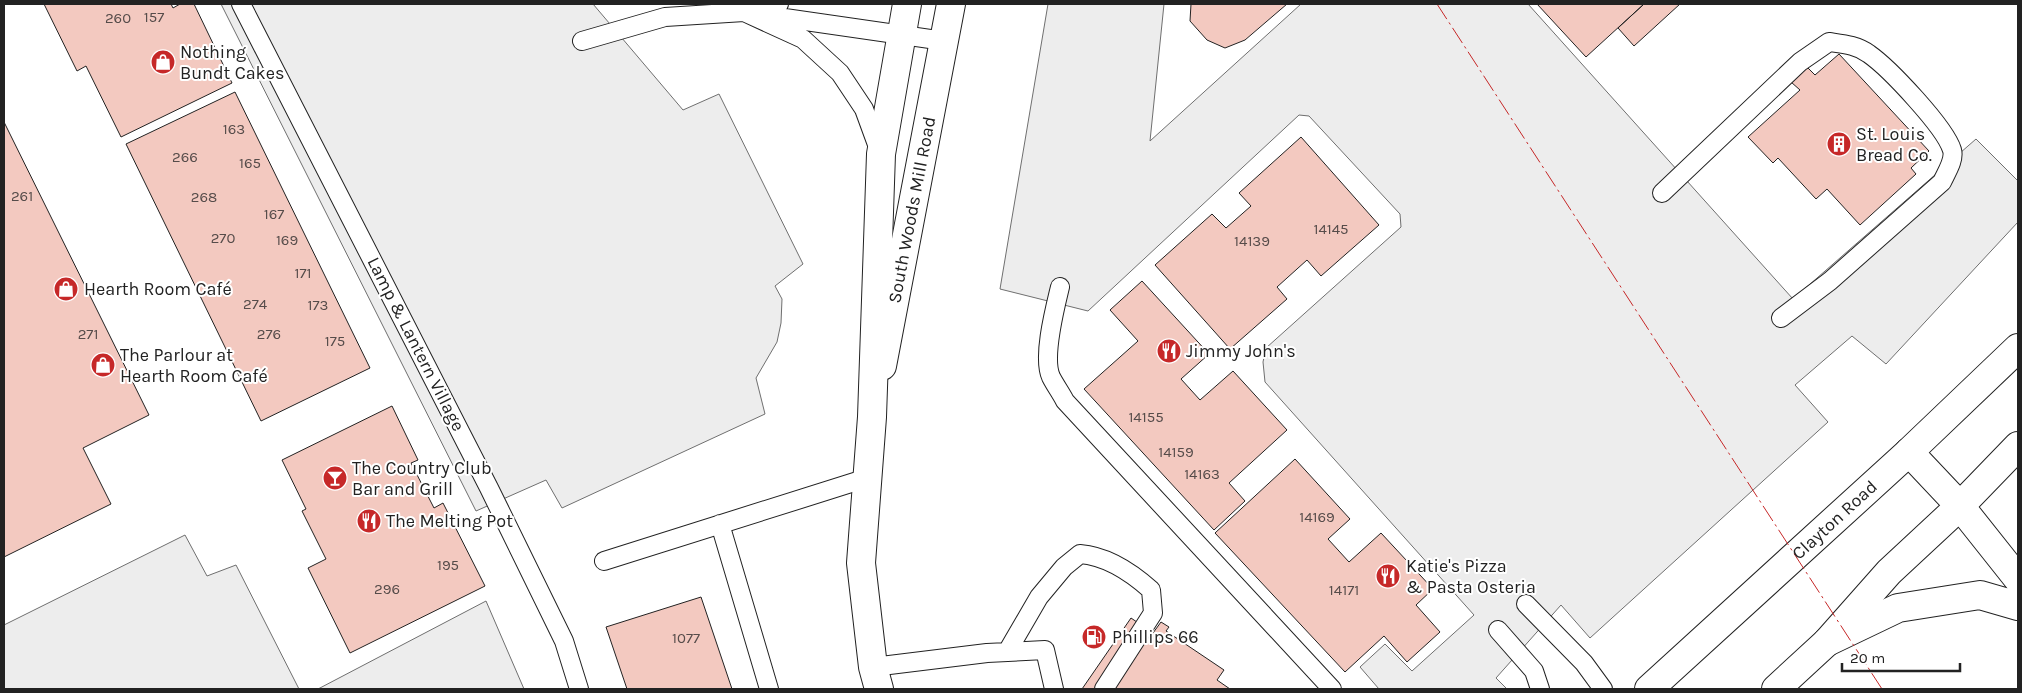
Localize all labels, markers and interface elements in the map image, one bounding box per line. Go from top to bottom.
house number: 157 [144,8,164,26]
house number: 260 [105,9,131,27]
place label: Nothing Bundt Cakes [180,41,284,84]
shop icon: Nothing Bundt Cakes [150,49,176,75]
street label: South Woods Mill Road [883,115,940,305]
house number: 163 [223,120,245,138]
place label: St. Louis Bread Co. [1856,123,1932,166]
building icon: St. Louis Bread Co. [1826,131,1852,157]
house number: 266 [172,148,198,166]
house number: 165 [239,154,261,172]
house number: 261 [11,187,33,205]
house number: 268 [191,188,217,206]
house number: 167 [264,205,284,223]
house number: 14145 [1313,220,1349,238]
house number: 270 [211,229,235,247]
house number: 169 [276,231,298,249]
house number: 14139 [1234,232,1270,250]
street label: Lamp & Lantern Village [363,253,469,435]
house number: 171 [295,264,311,282]
shop icon: Hearth Room Café [53,276,79,302]
place label: Hearth Room Café [84,278,232,300]
house number: 274 [243,295,268,313]
house number: 173 [308,296,328,314]
house number: 271 [78,325,98,343]
house number: 276 [257,325,281,343]
house number: 175 [325,332,345,350]
restaurant icon: Jimmy John's [1156,338,1182,364]
place label: Jimmy John's [1186,340,1296,362]
place label: The Parlour at Hearth Room Café [120,344,268,387]
shop icon: The Parlour at Hearth Room Café [90,352,116,378]
house number: 14155 [1128,408,1164,426]
house number: 14159 [1158,443,1194,461]
place label: The Country Club Bar and Grill [352,457,492,500]
bar icon: The Country Club Bar and Grill [322,465,348,491]
house number: 14163 [1184,465,1220,483]
street label: Clayton Road [1787,476,1882,564]
restaurant icon: The Melting Pot [356,508,382,534]
house number: 14169 [1299,508,1335,526]
place label: The Melting Pot [386,510,513,532]
place label: Katie's Pizza & Pasta Osteria [1406,555,1536,598]
house number: 195 [437,556,459,574]
restaurant icon: Katie's Pizza & Pasta Osteria [1375,563,1401,589]
house number: 296 [374,580,400,598]
house number: 14171 [1329,581,1359,599]
fuel station icon: Phillips 66 [1081,624,1107,650]
place label: Phillips 66 [1112,626,1199,648]
house number: 1077 [672,629,700,647]
scale bar [1842,640,1960,672]
text: 20 m [1850,649,1885,667]

